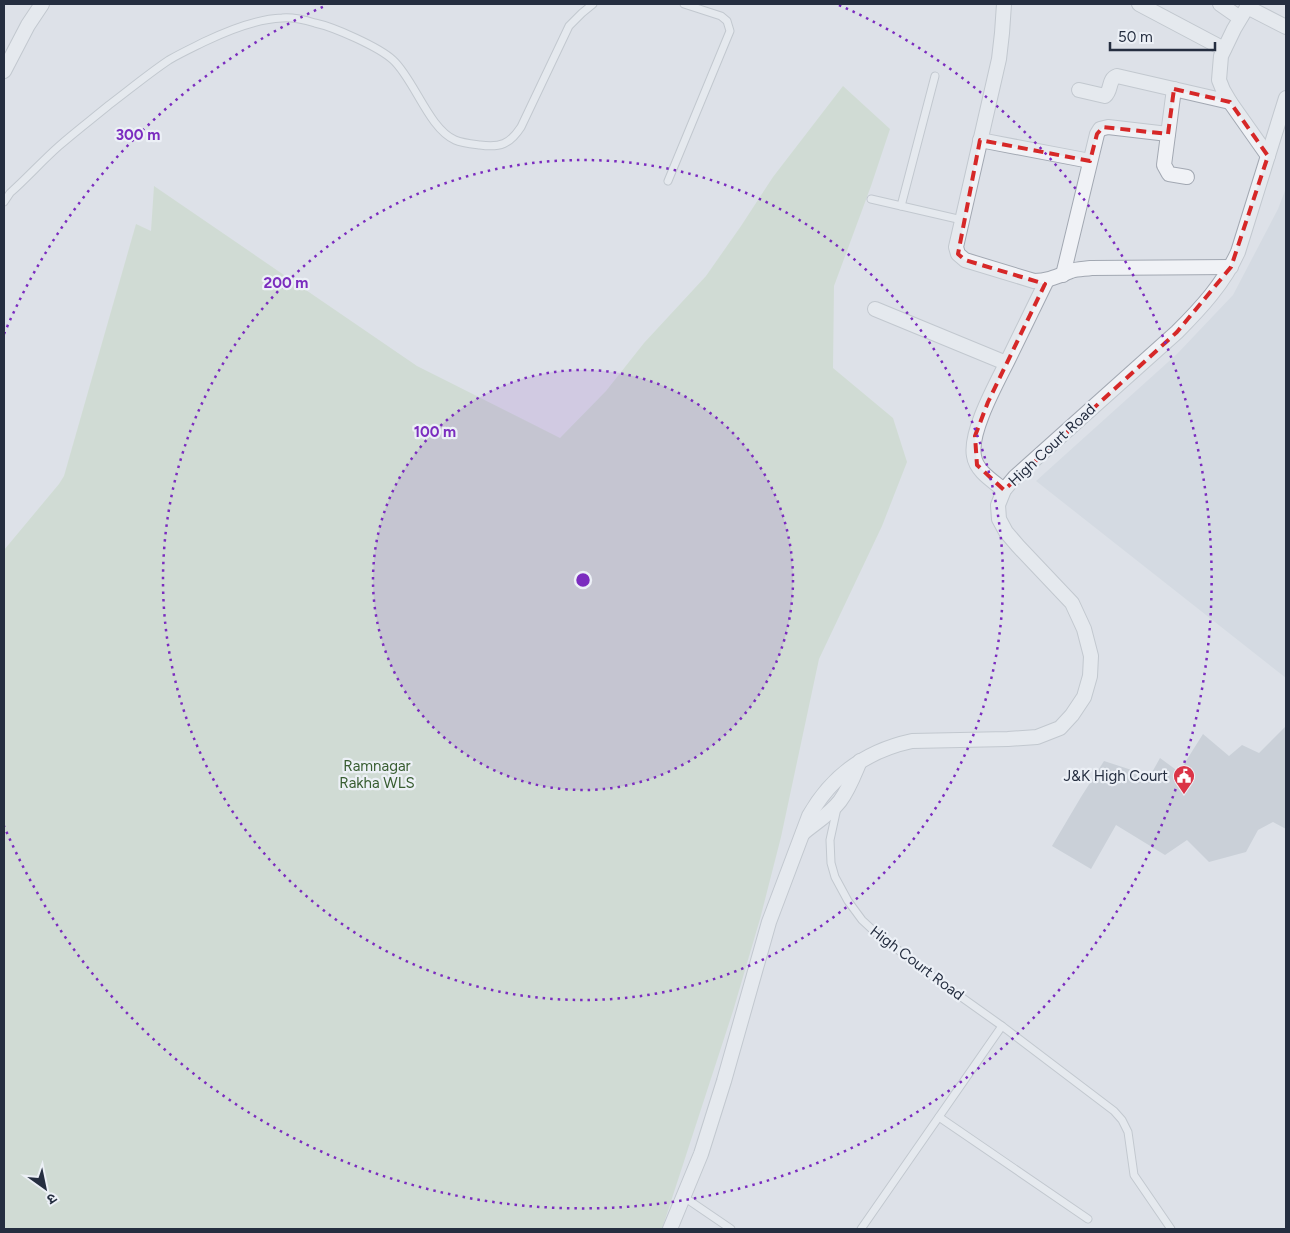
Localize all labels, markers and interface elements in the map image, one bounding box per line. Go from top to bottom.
scale bar [1110,20,1215,52]
text: 50 m [1118,28,1153,46]
text: 300 m [116,126,160,144]
text: 200 m [264,274,308,292]
street label: High Court Road [1005,400,1099,490]
text: 100 m [414,423,456,441]
centre of rings [574,571,592,589]
park label: Ramnagar Rakha WLS [339,757,415,792]
public building icon: J&K High Court [1172,764,1196,795]
place label: J&K High Court [1064,767,1168,785]
street label: High Court Road [867,922,967,1004]
north arrow [20,1163,70,1213]
text: उ [43,1189,60,1208]

